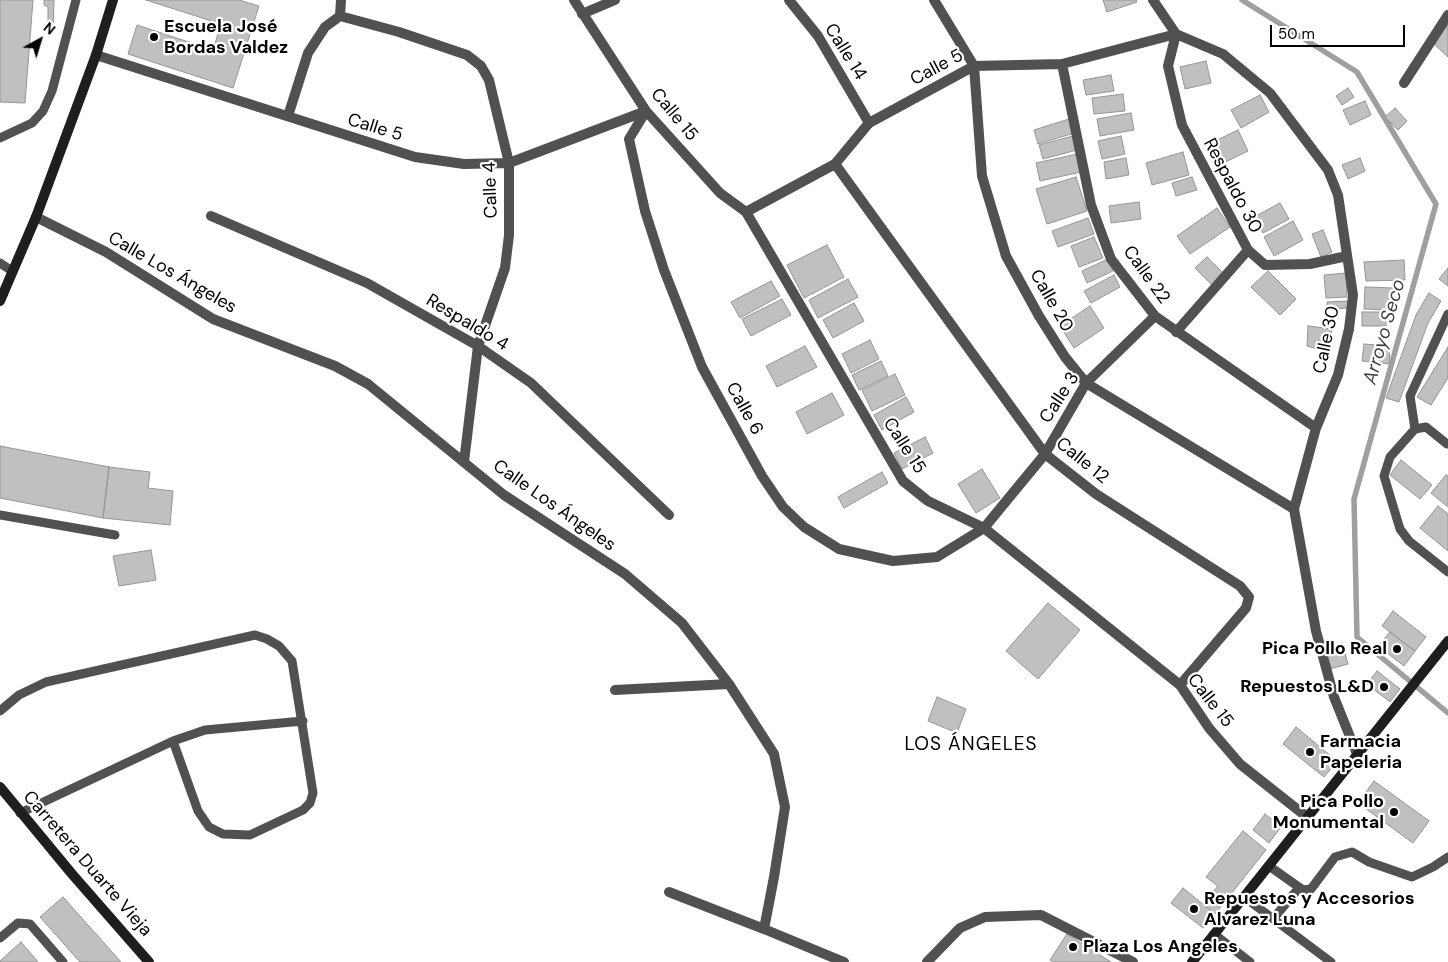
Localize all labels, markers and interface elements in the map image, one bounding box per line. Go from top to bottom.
north arrow [15,15,65,65]
scale bar [1273,15,1408,47]
place label: Escuela José Bordas Valdez [164,16,288,58]
text: N [40,18,59,39]
street label: Calle 14 [819,20,871,84]
text: 50 m [1278,24,1315,44]
marker: Escuela José Bordas Valdez [148,31,160,43]
street label: Calle 5 [907,45,967,91]
street label: Calle 15 [646,84,702,146]
street label: Calle 5 [345,109,405,147]
street label: Respaldo 30 [1198,135,1266,237]
street label: Calle 4 [479,161,503,219]
street label: Calle Los Ángeles [104,227,240,319]
street label: Calle 22 [1118,242,1174,308]
street label: Calle 20 [1025,266,1077,336]
water label: Arroyo Seco [1359,277,1411,387]
street label: Respaldo 4 [422,290,512,356]
street label: Calle 30 [1309,304,1345,376]
street label: Calle 3 [1036,368,1084,428]
street label: Calle 6 [721,379,767,439]
street label: Calle 15 [878,414,930,478]
street label: Calle 12 [1051,433,1113,489]
street label: Calle Los Ángeles [488,456,620,556]
place label: Pica Pollo Real [1262,638,1387,660]
marker: Pica Pollo Real [1391,643,1403,655]
street label: Calle 15 [1182,670,1238,732]
place label: Repuestos L&D [1240,676,1374,698]
marker: Repuestos L&D [1378,681,1390,693]
place label: Farmacia Papeleria [1320,731,1402,774]
district label: LOS ÁNGELES [903,734,1039,756]
marker: Farmacia Papeleria [1304,746,1316,758]
street label: Carretera Duarte Vieja [18,787,156,941]
place label: Pica Pollo Monumental [1273,791,1384,834]
marker: Pica Pollo Monumental [1388,806,1400,818]
place label: Repuestos y Accesorios Alvarez Luna [1204,888,1415,931]
marker: Repuestos y Accesorios Alvarez Luna [1188,903,1200,915]
place label: Plaza Los Angeles [1083,936,1238,958]
marker: Plaza Los Angeles [1067,941,1079,953]

